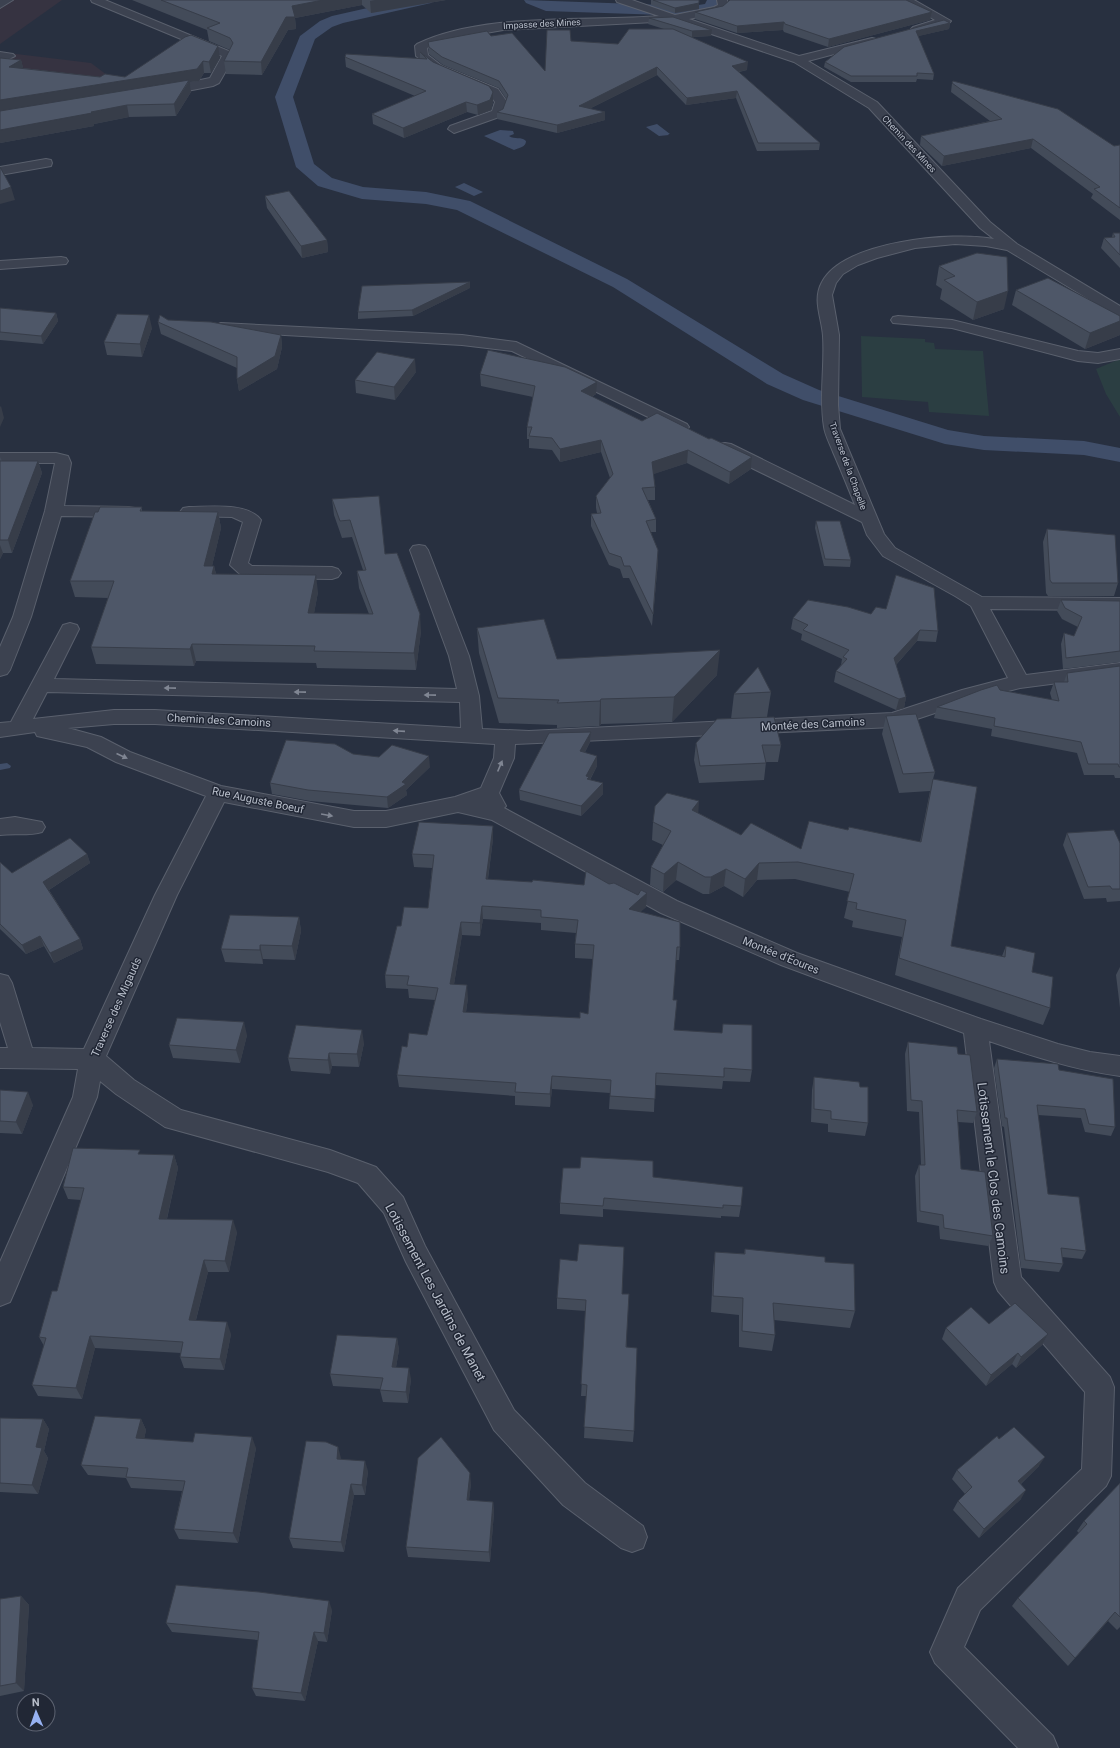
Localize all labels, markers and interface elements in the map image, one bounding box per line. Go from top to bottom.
street label: Impasse des Mines [503,17,581,31]
street label: Chemin des Mines [880,114,938,175]
street label: Traverse de la Chapelle [827,421,869,511]
one-way arrow [164,685,176,692]
one-way arrow [294,688,306,695]
one-way arrow [423,692,436,698]
street label: Chemin des Camoins [167,711,272,730]
street label: Montée des Camoins [761,715,866,734]
one-way arrow [393,728,405,735]
one-way arrow [117,753,128,759]
one-way arrow [498,759,504,771]
street label: Rue Auguste Boeuf [211,784,305,817]
one-way arrow [321,812,333,818]
street label: Montée d'Éoures [741,934,821,977]
street label: Traverse des Migauds [89,955,144,1059]
street label: Lotissement le Clos des Camoins [974,1081,1013,1275]
street label: Lotissement Les Jardins de Manet [382,1201,489,1384]
north arrow [16,1692,56,1732]
text: N [32,1696,40,1709]

